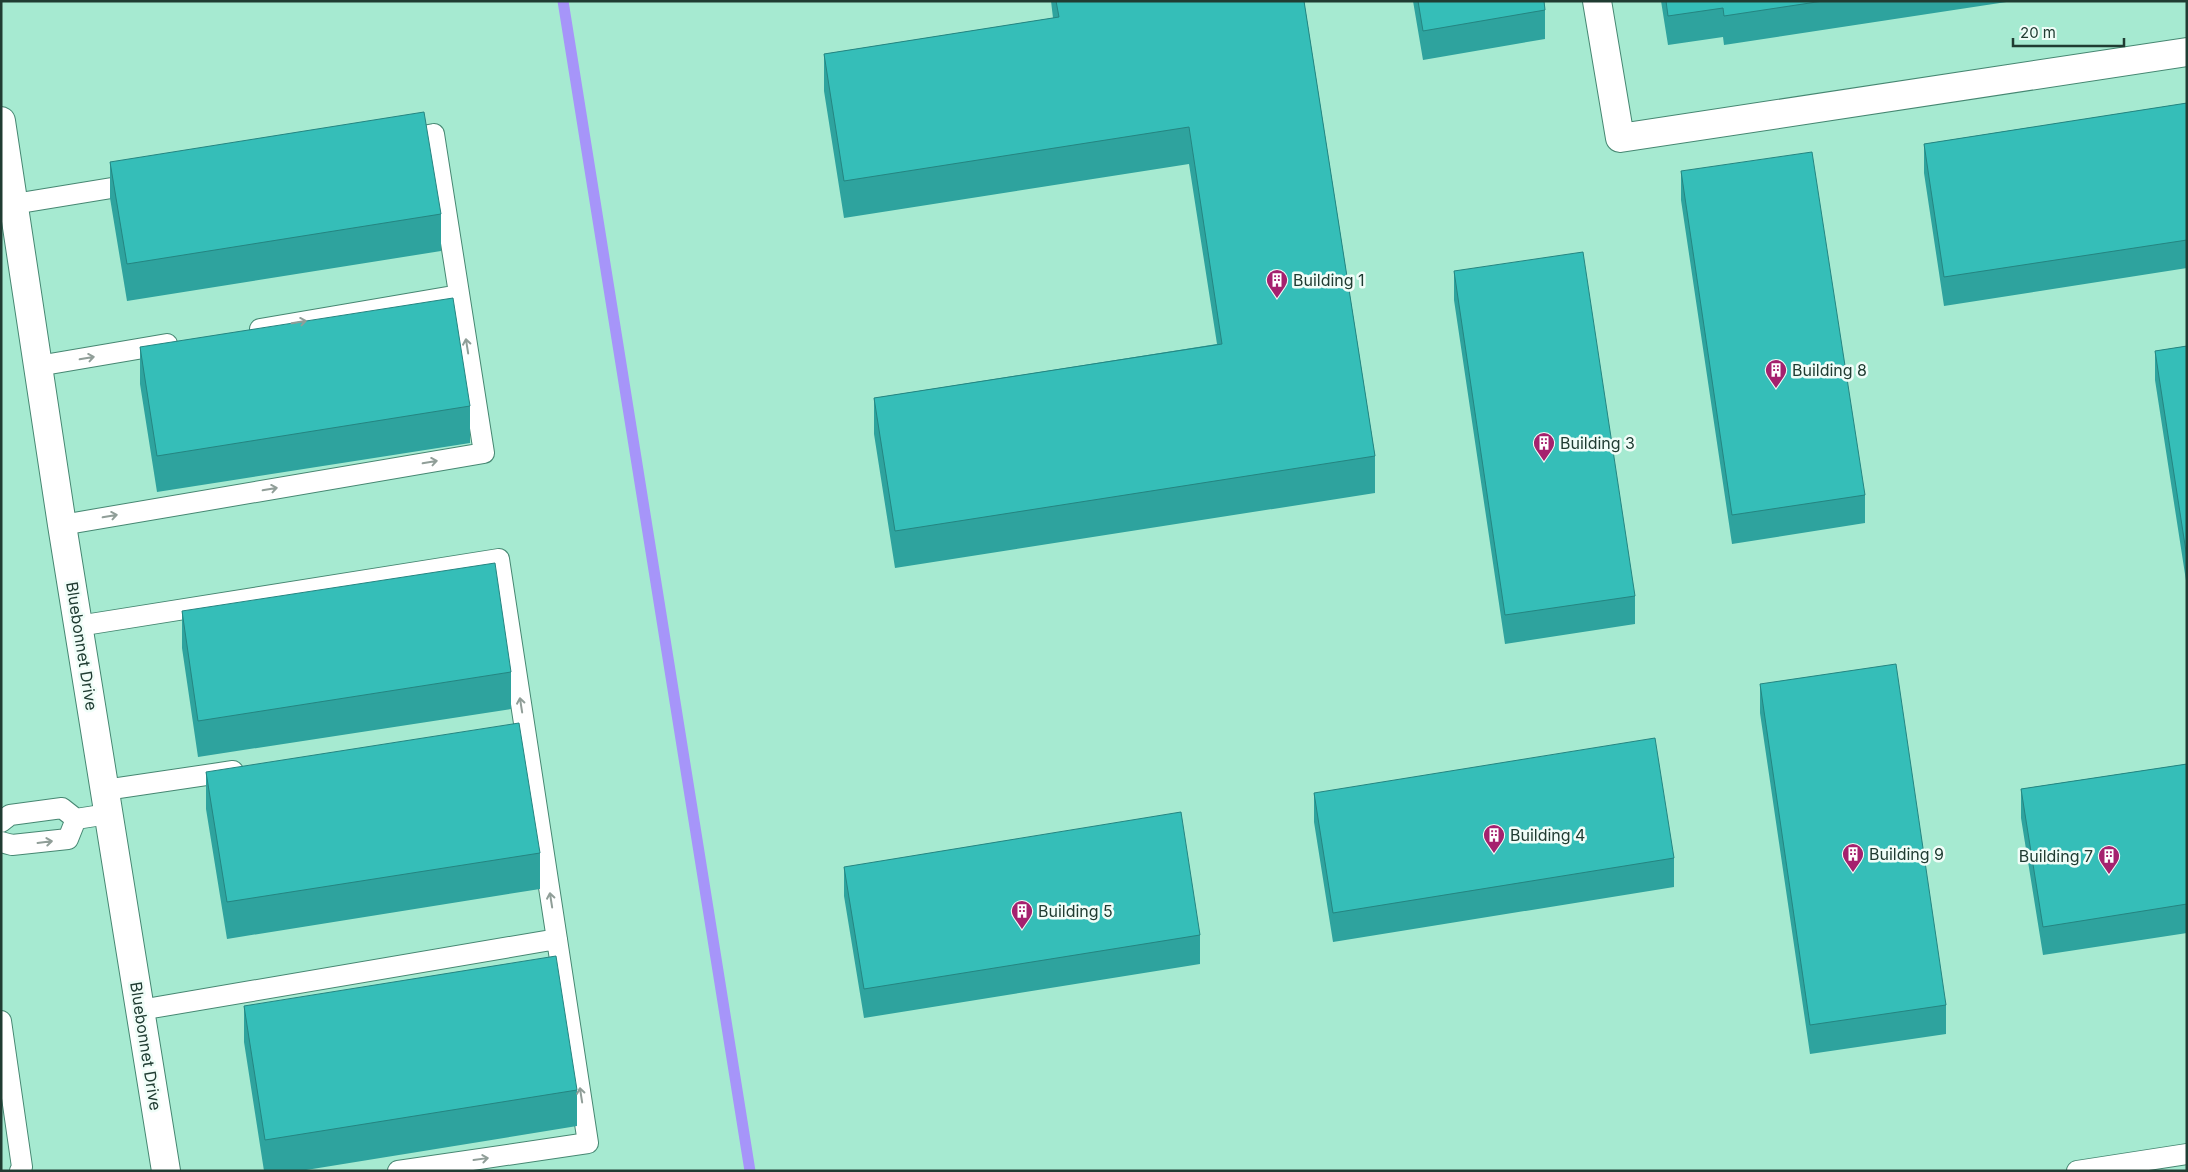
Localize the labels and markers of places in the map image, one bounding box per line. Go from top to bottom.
building icon: Building 1 [1265,268,1289,299]
place label: Building 1 [1293,270,1365,290]
building icon: Building 8 [1764,358,1788,389]
place label: Building 8 [1792,360,1867,380]
building icon: Building 3 [1532,431,1556,462]
place label: Building 3 [1560,433,1635,453]
building icon: Building 4 [1482,823,1506,854]
place label: Building 4 [1510,825,1585,845]
building icon: Building 9 [1841,842,1865,873]
place label: Building 9 [1869,844,1944,864]
building icon: Building 7 [2097,844,2121,875]
place label: Building 7 [2019,846,2093,866]
building icon: Building 5 [1010,899,1034,930]
place label: Building 5 [1038,901,1113,921]

